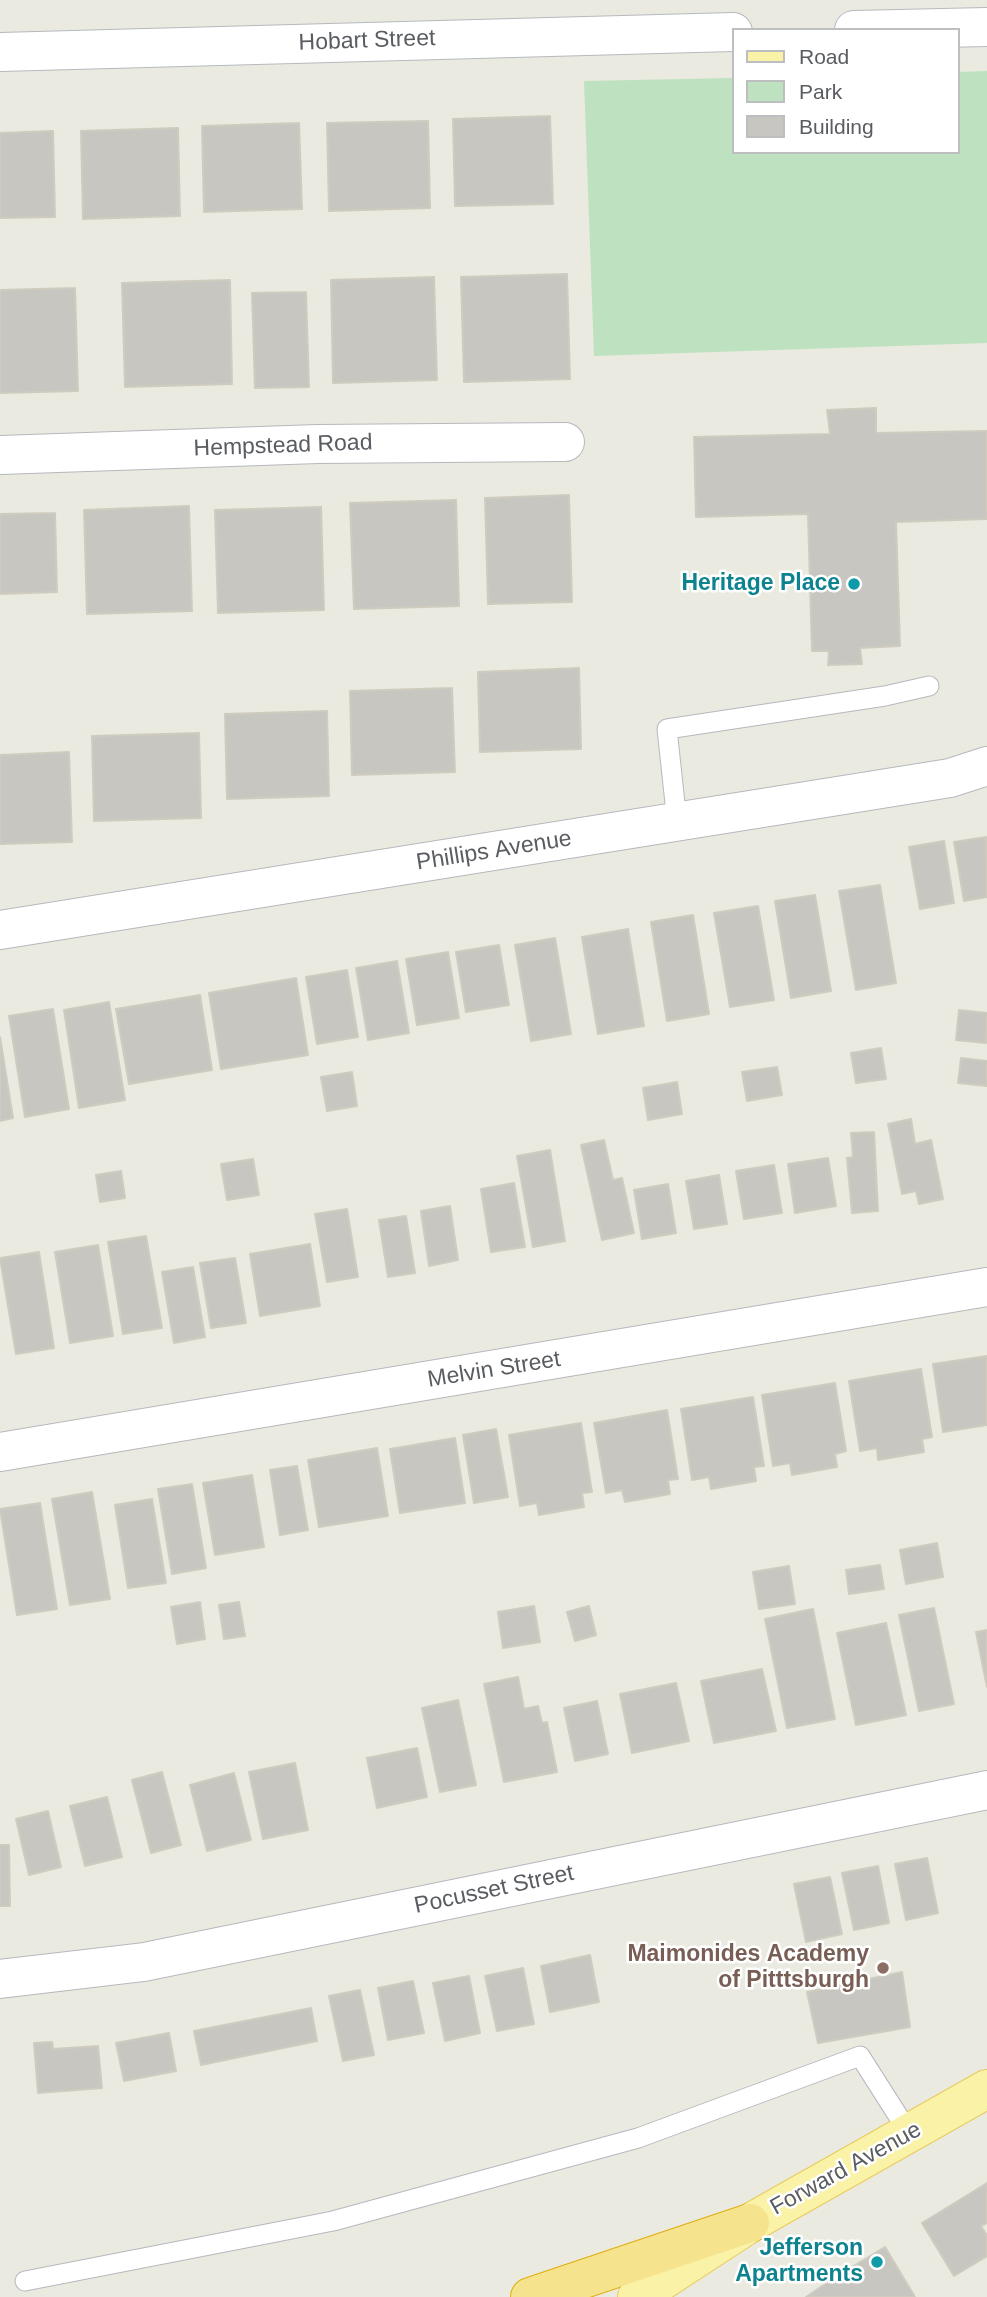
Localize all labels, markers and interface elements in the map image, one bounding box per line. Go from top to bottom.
street label: Hobart Street [298,25,436,57]
legend [732,28,959,154]
text: Road [799,45,849,68]
text: Park [799,80,842,103]
text: Building [799,115,874,138]
street label: Hempstead Road [193,429,373,463]
place label: Heritage Place [681,570,840,598]
marker: Heritage Place [846,576,862,592]
street label: Phillips Avenue [414,825,574,877]
street label: Melvin Street [426,1346,562,1394]
street label: Pocusset Street [412,1860,576,1920]
place label: Maimonides Academy of Pitttsburgh [627,1941,869,1995]
marker: Maimonides Academy of Pitttsburgh [875,1960,891,1976]
street label: Forward Avenue [766,2116,926,2222]
place label: Jefferson Apartments [735,2235,863,2289]
marker: Jefferson Apartments [869,2254,885,2270]

